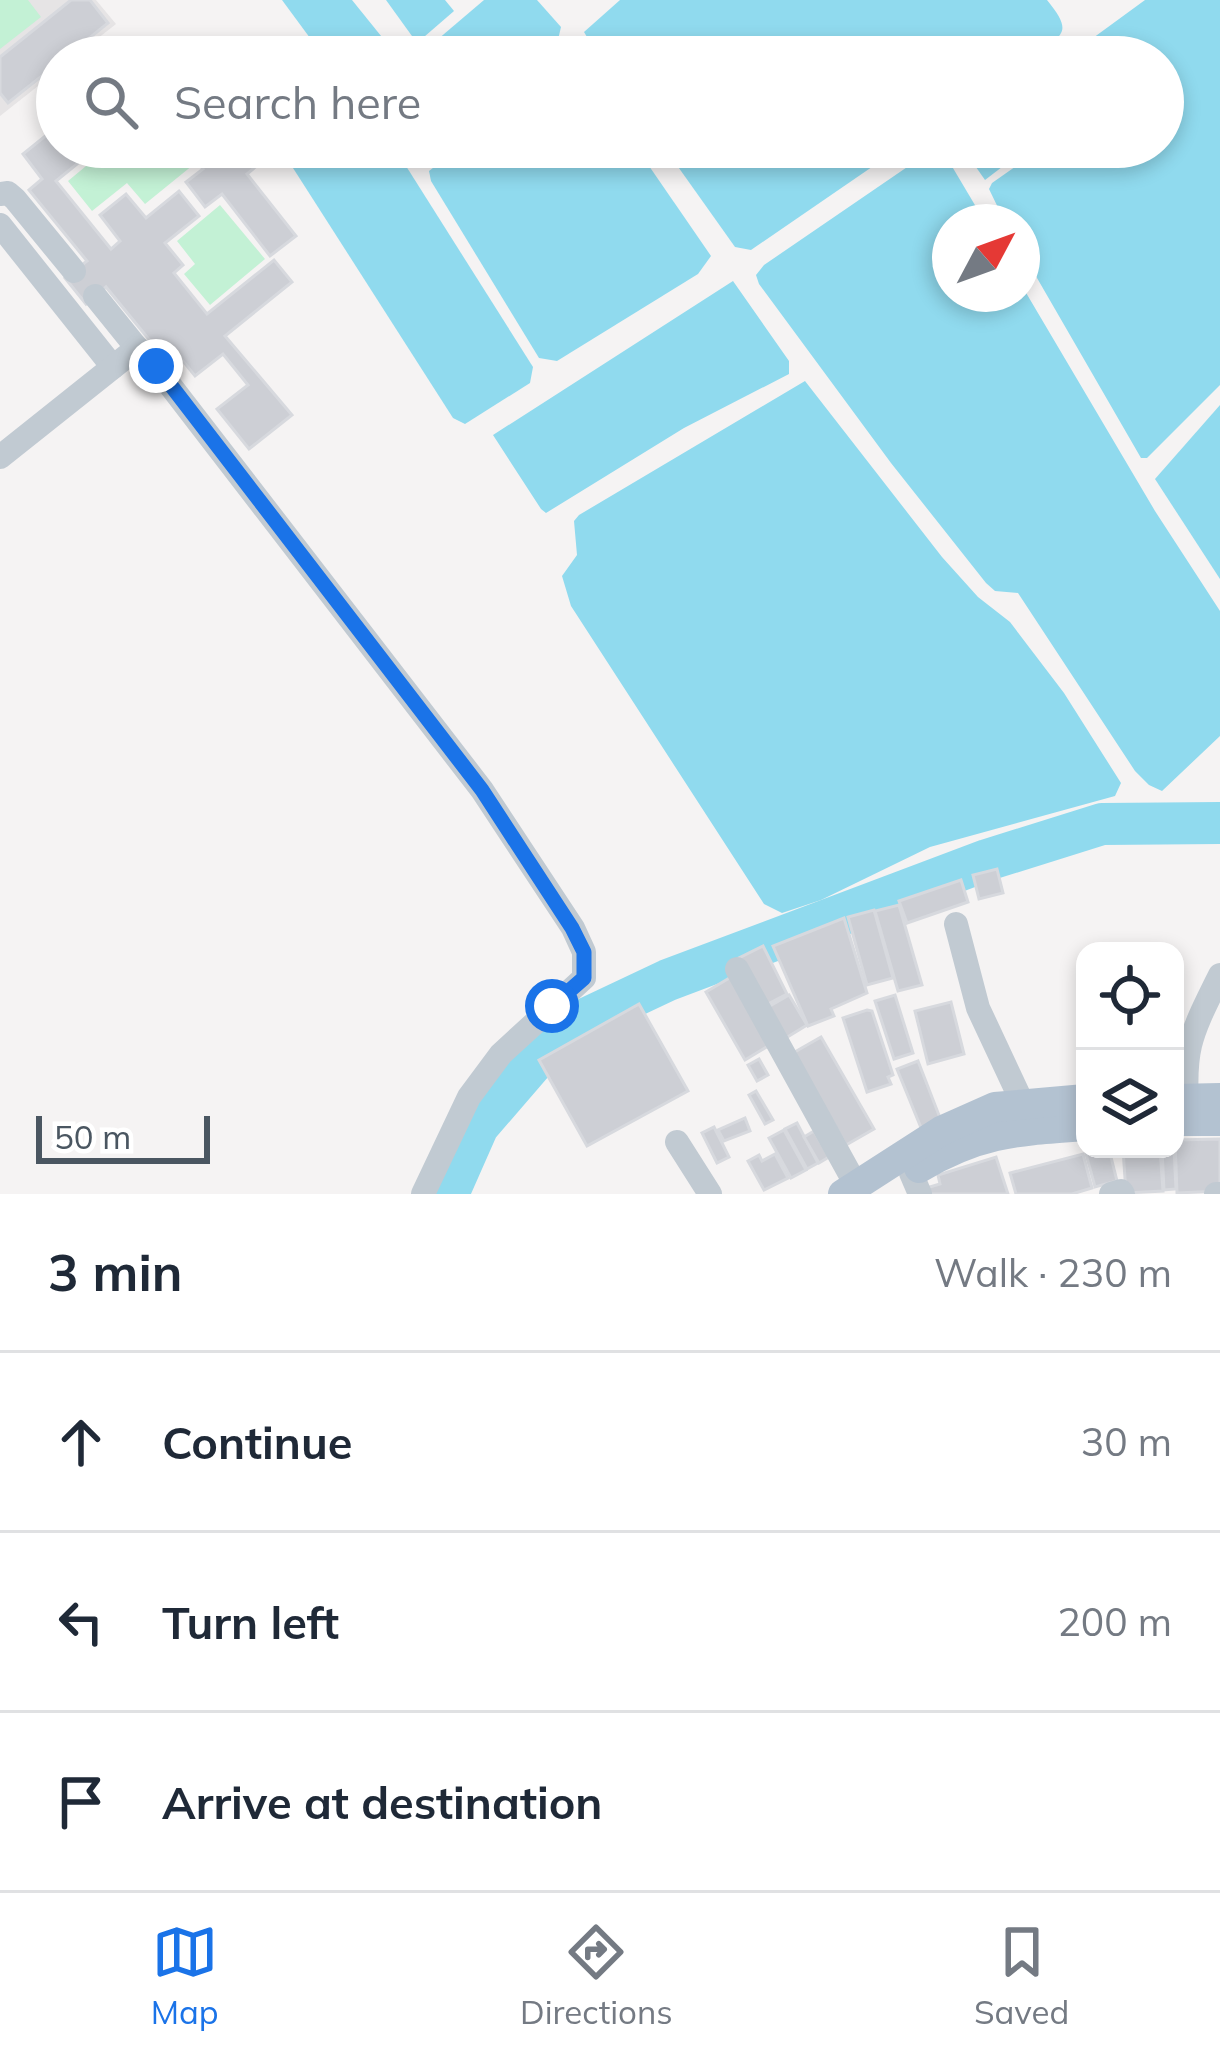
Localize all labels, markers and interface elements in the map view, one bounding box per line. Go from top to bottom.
search box [36,36,1184,168]
icon: search [78,69,144,135]
text: Search here [174,74,421,130]
north arrow [932,204,1040,312]
route end [129,339,183,393]
map controls [1076,942,1184,1158]
button: locate [1076,942,1184,1050]
route start [525,979,579,1033]
button: layers [1076,1050,1184,1158]
scale bar [36,1110,210,1163]
text: 50 m [54,1116,131,1157]
text: 3 min [48,1240,183,1304]
text: Walk · 230 m [934,1248,1172,1297]
icon: ahead [48,1409,114,1475]
text: Continue [162,1414,352,1470]
text: 30 m [1081,1417,1172,1466]
icon: left [48,1589,114,1655]
text: Turn left [162,1594,339,1650]
text: 200 m [1057,1597,1172,1646]
icon: arrive [48,1769,114,1835]
text: Arrive at destination [162,1774,602,1830]
tab: Map [151,1919,219,2032]
tab: Directions [520,1919,673,2032]
tab: Saved [974,1919,1069,2032]

